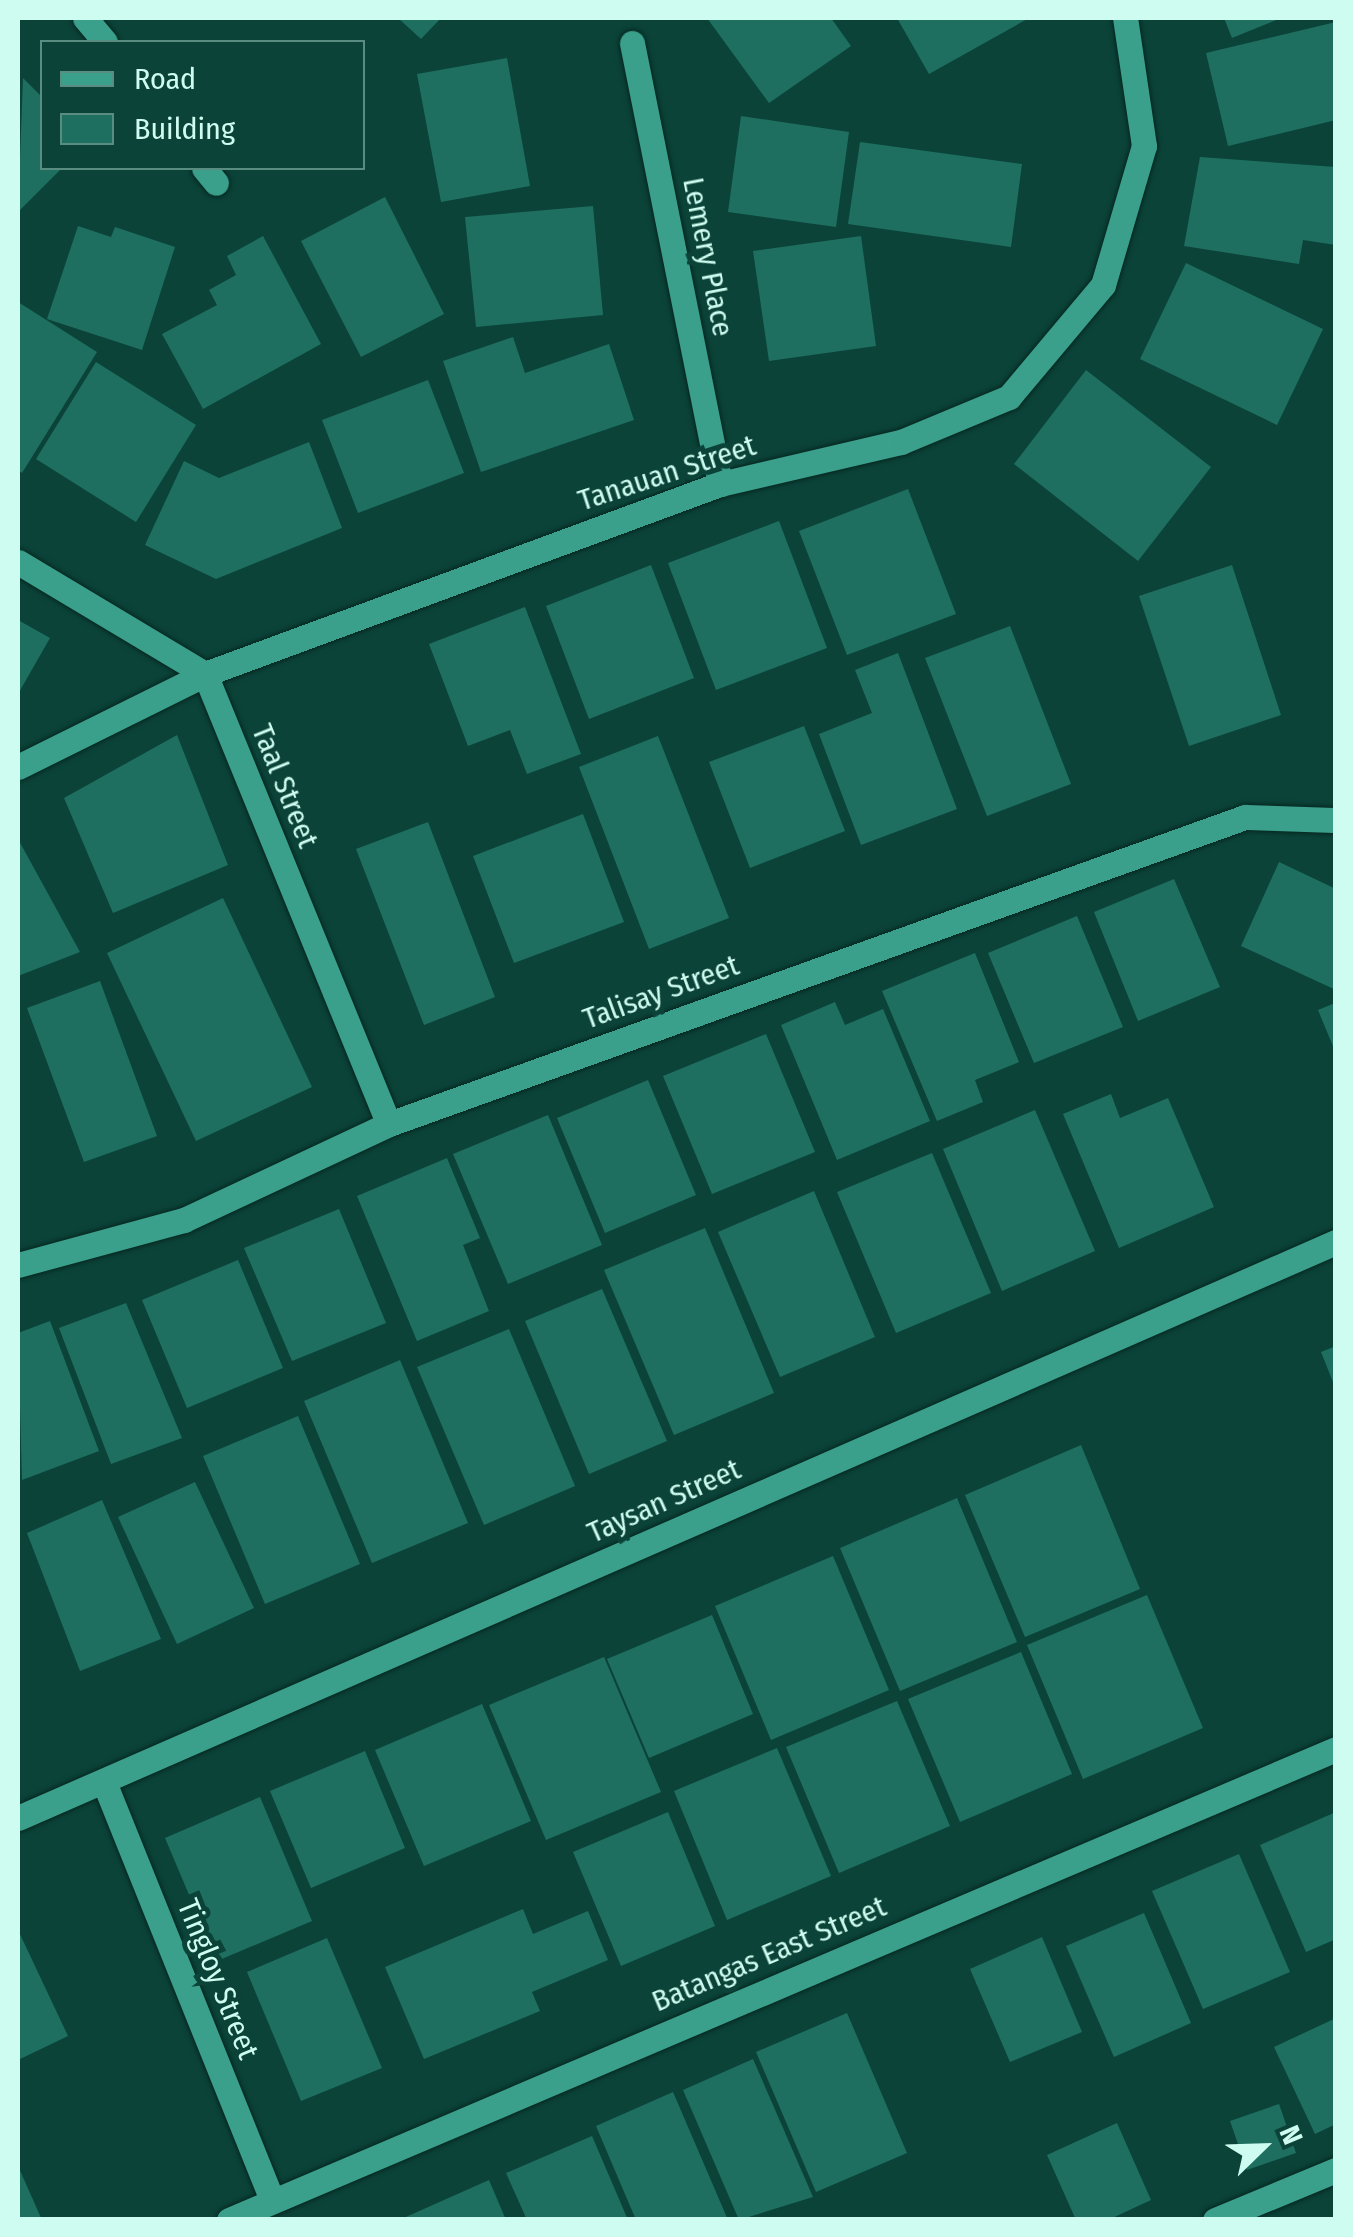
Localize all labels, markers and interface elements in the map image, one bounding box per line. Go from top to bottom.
legend [40,40,365,170]
text: Road [134,61,196,97]
text: Building [134,111,235,147]
street label: Lemery Place [675,174,741,340]
street label: Tanauan Street [574,427,760,519]
street label: Taal Street [244,719,326,853]
street label: Talisay Street [578,947,744,1037]
street label: Taysan Street [582,1451,746,1551]
street label: Batangas East Street [647,1888,891,2020]
street label: Tingloy Street [170,1894,266,2064]
north arrow [1213,2097,1313,2197]
text: N [1273,2121,1310,2149]

